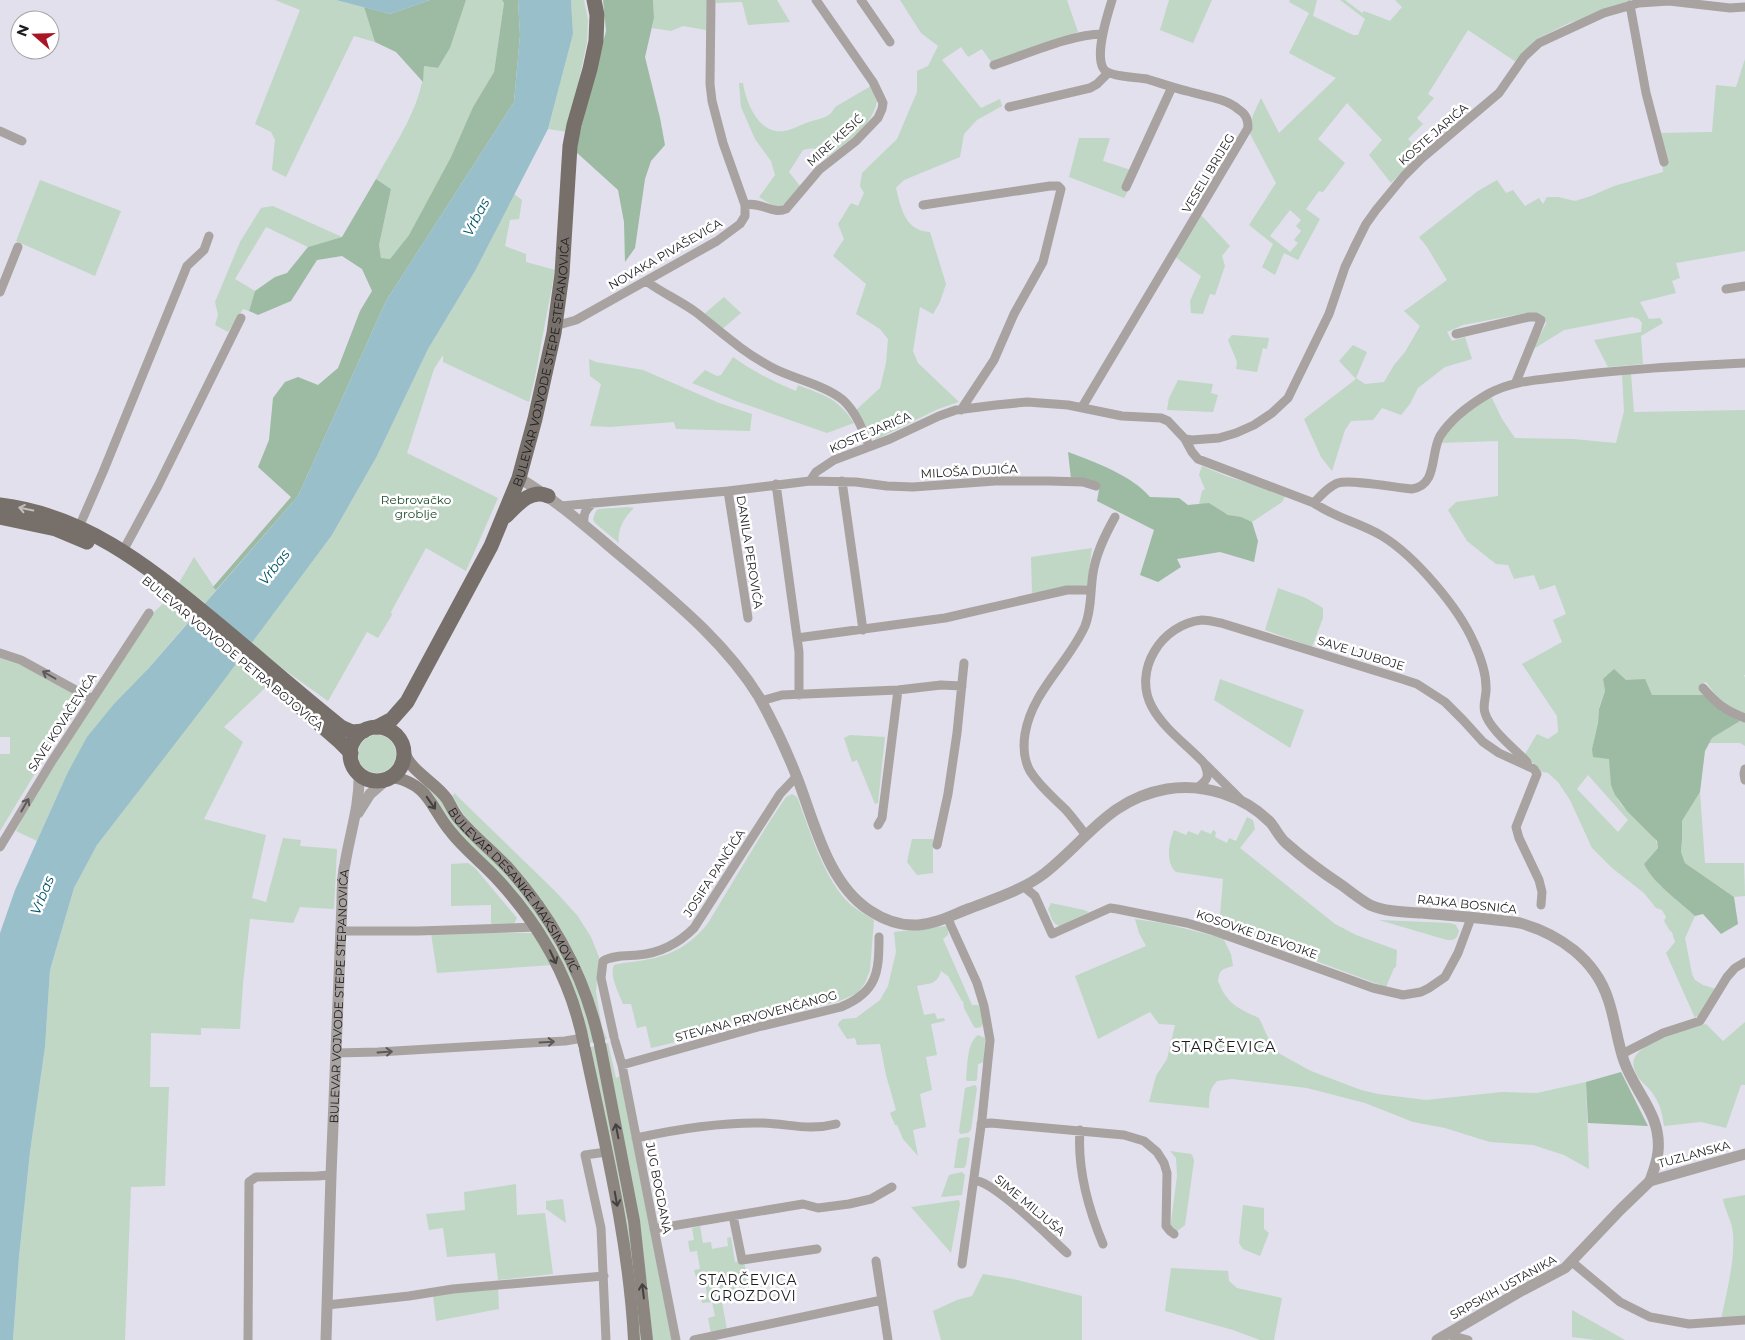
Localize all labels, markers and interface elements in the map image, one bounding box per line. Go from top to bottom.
north arrow [10,10,60,60]
text: N [12,22,33,39]
street label: KOSTE JARIĆA [1395,100,1471,168]
street label: MIRE KESIĆ [804,110,867,169]
street label: VESELI BRIJEG [1178,131,1238,215]
water label: Vrbas [459,195,494,239]
street label: NOVAKA PIVAŠEVIĆA [606,215,725,293]
street label: BULEVAR VOJVODE STEPE STEPANOVIĆA [509,236,572,489]
street label: KOSTE JARIĆA [827,408,913,456]
street label: MILOŠA DUJIĆA [920,461,1018,481]
park label: Rebrovačko groblje [381,492,451,521]
street label: DANILA PEROVIĆA [734,494,766,610]
one-way arrow [19,504,35,513]
water label: Vrbas [254,545,294,589]
street label: BULEVAR VOJVODE PETRA BOJOVIĆA [139,573,327,734]
street label: SAVE LJUBOJE [1316,633,1406,673]
one-way arrow [43,669,57,679]
street label: SAVE KOVAČEVIĆA [25,670,100,774]
one-way arrow [426,796,436,810]
one-way arrow [21,799,31,813]
street label: BULEVAR DESANKE MAKSIMOVIĆ [445,804,583,975]
street label: JOSIFA PANČIĆA [679,826,748,921]
street label: BULEVAR VOJVODE STEPE STEPANOVIĆA [326,868,351,1124]
water label: Vrbas [26,873,58,917]
street label: RAJKA BOSNIĆA [1416,891,1518,917]
street label: KOSOVKE DJEVOJKE [1194,906,1320,962]
one-way arrow [549,949,558,964]
street label: STEVANA PRVOVENČANOG [673,987,839,1045]
one-way arrow [539,1037,555,1046]
district label: STARČEVICA [1171,1037,1277,1056]
one-way arrow [377,1047,393,1057]
one-way arrow [611,1124,621,1140]
street label: TUZLANSKA [1656,1137,1732,1171]
street label: JUG BOGDANA [643,1140,675,1236]
street label: SIME MILJUŠA [992,1171,1069,1239]
one-way arrow [611,1191,621,1207]
street label: SRPSKIH USTANIKA [1447,1251,1559,1322]
district label: STARČEVICA - GROZDOVI [699,1271,797,1305]
one-way arrow [638,1284,648,1300]

